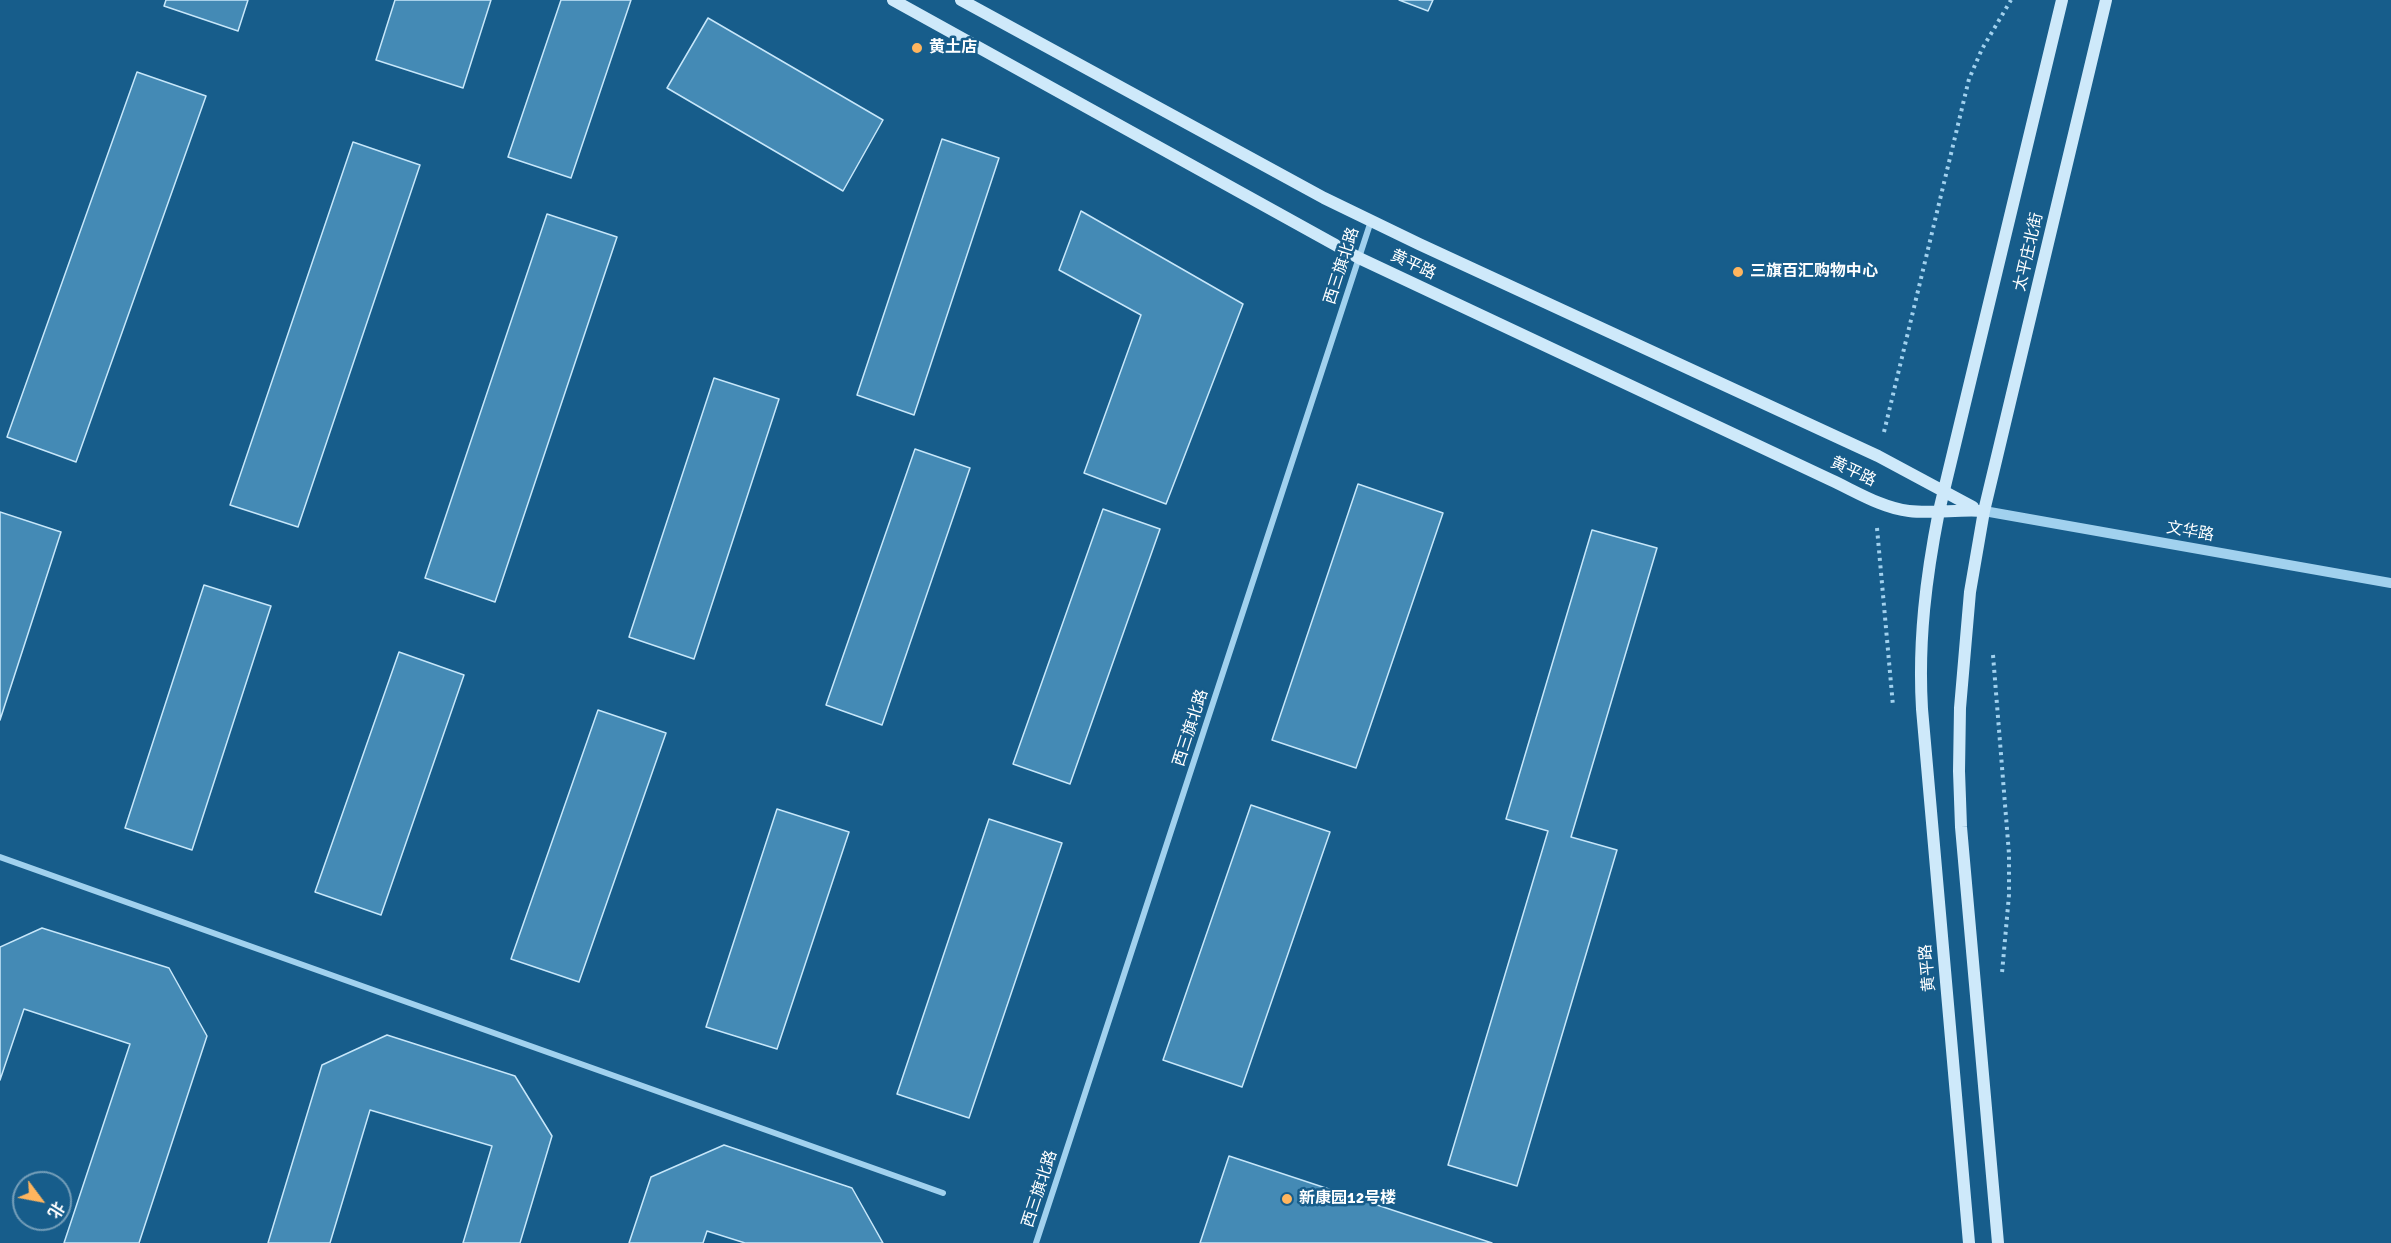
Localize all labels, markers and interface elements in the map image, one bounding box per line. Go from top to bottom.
place label: 黄土店 [929,38,977,58]
marker: 黄土店 [910,41,924,55]
street label: 太平庄北街 [2011,211,2047,293]
street label: 西三旗北路 [1321,225,1363,307]
street label: 黄平路 [1387,246,1439,284]
place label: 三旗百汇购物中心 [1750,262,1878,282]
marker: 三旗百汇购物中心 [1731,265,1745,279]
street label: 黄平路 [1827,453,1879,491]
street label: 文华路 [2165,518,2215,546]
street label: 西三旗北路 [1170,687,1212,769]
street label: 黄平路 [1916,943,1940,993]
street label: 西三旗北路 [1019,1148,1061,1230]
north arrow [12,1171,72,1231]
place label: 新康园12号楼 [1299,1189,1396,1209]
marker: 新康园12号楼 [1280,1192,1294,1206]
text: 北 [43,1197,68,1222]

